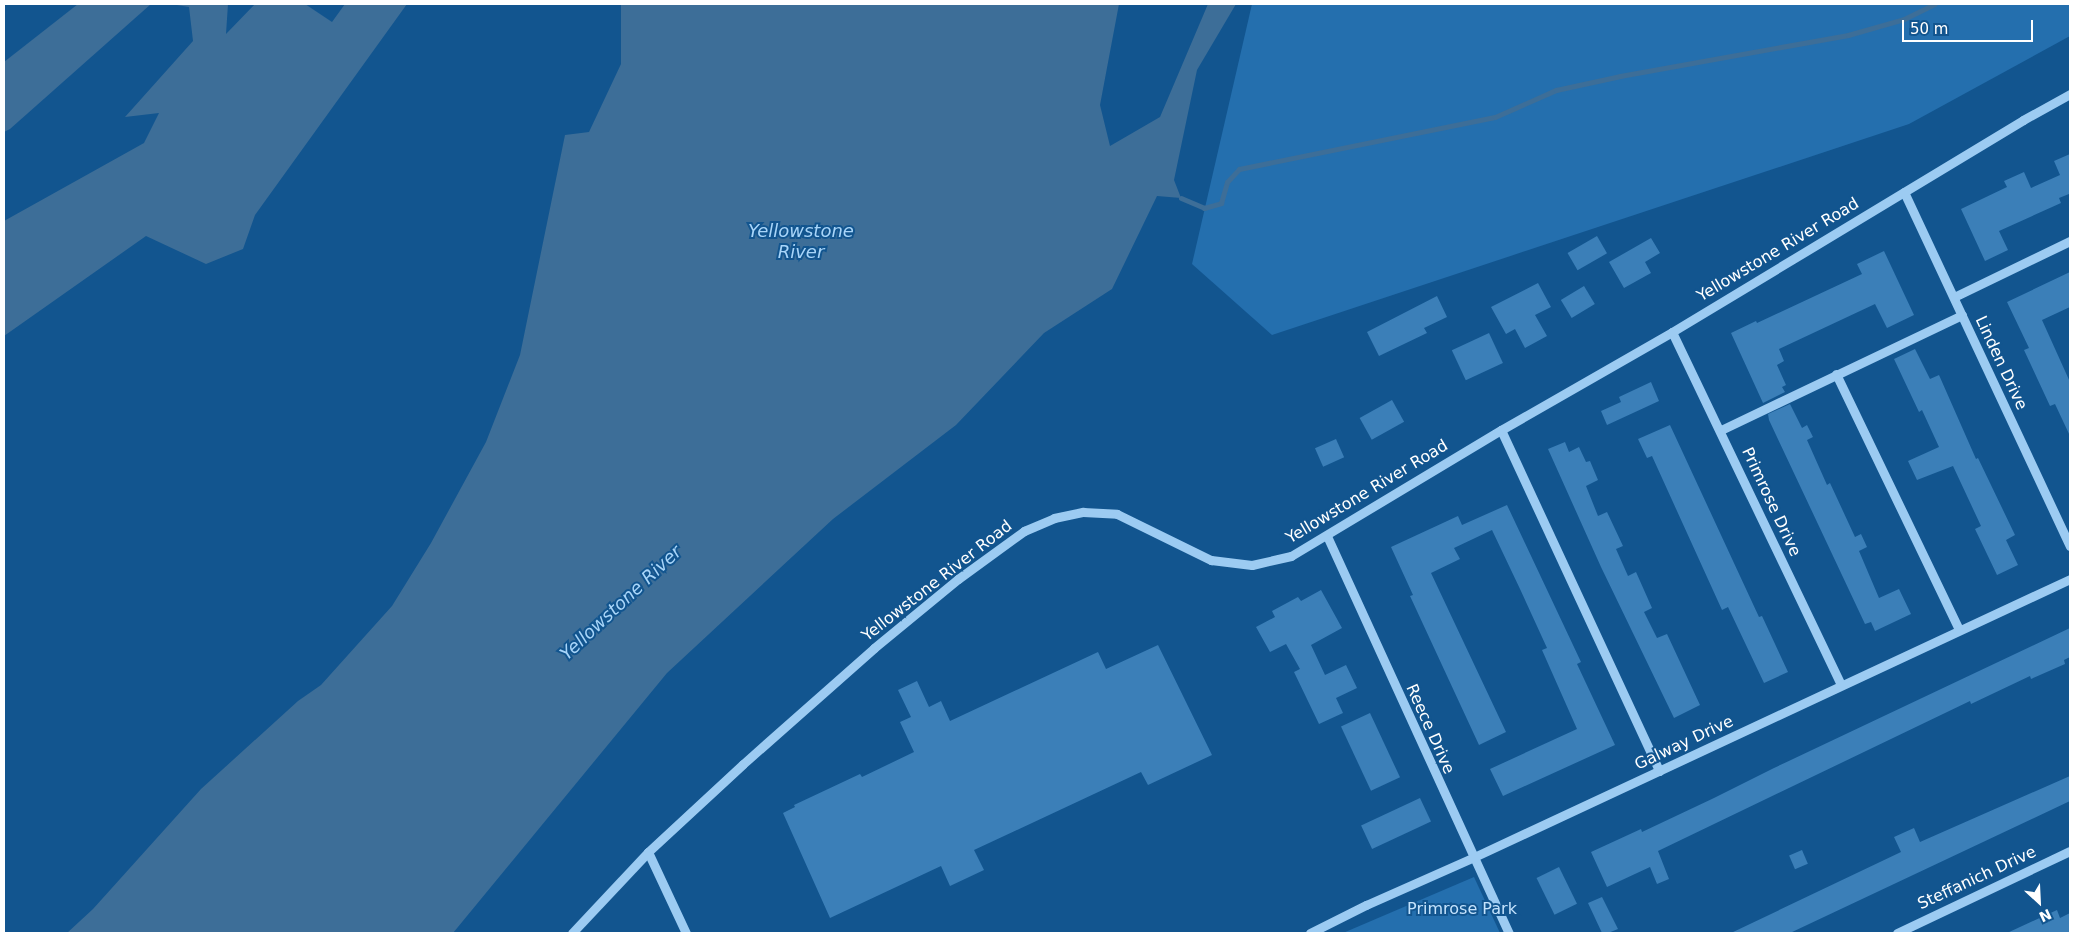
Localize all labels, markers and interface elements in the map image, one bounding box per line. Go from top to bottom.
scale bar [1904,10,2035,42]
text: 50 m [1910,20,1948,38]
street label: Yellowstone River Road [1694,194,1862,306]
water label: Yellowstone River [748,221,854,264]
street label: Linden Drive [1971,313,2031,413]
street label: Yellowstone River Road [1283,436,1451,548]
street label: Primrose Drive [1737,445,1805,559]
street label: Yellowstone River Road [858,516,1016,646]
water label: Yellowstone River [556,541,686,665]
street label: Reece Drive [1402,681,1458,777]
street label: Galway Drive [1632,712,1736,774]
street label: Steffanich Drive [1915,842,2039,914]
north arrow [2014,877,2064,927]
park label: Primrose Park [1407,899,1517,919]
text: N [2037,906,2054,925]

